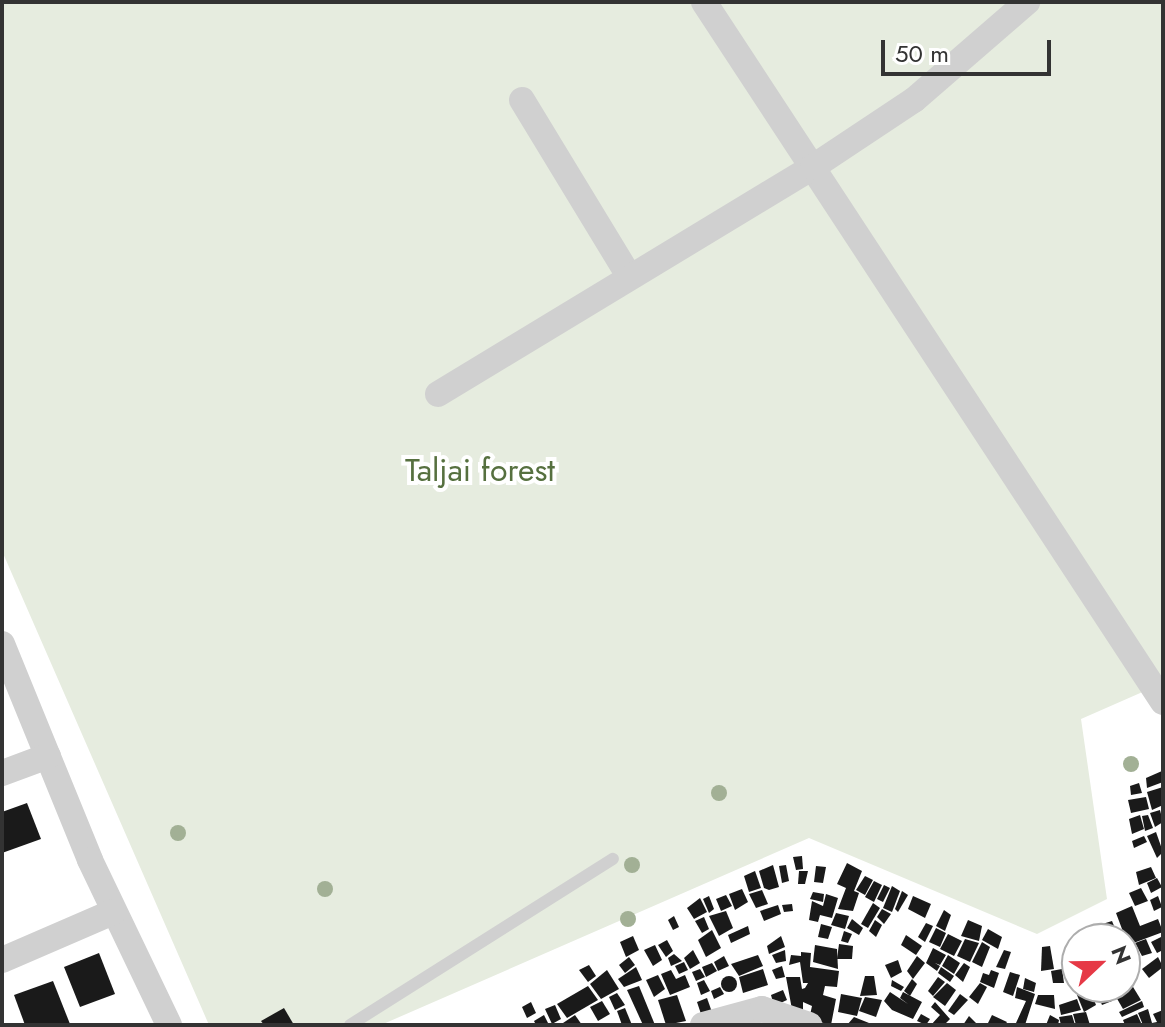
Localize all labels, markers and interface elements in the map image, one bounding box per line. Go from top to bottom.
scale bar [885,24,1055,74]
text: 50 m [895,36,949,71]
park label: Taljai forest [405,451,555,489]
north arrow [1061,923,1141,1003]
text: N [1103,941,1140,969]

